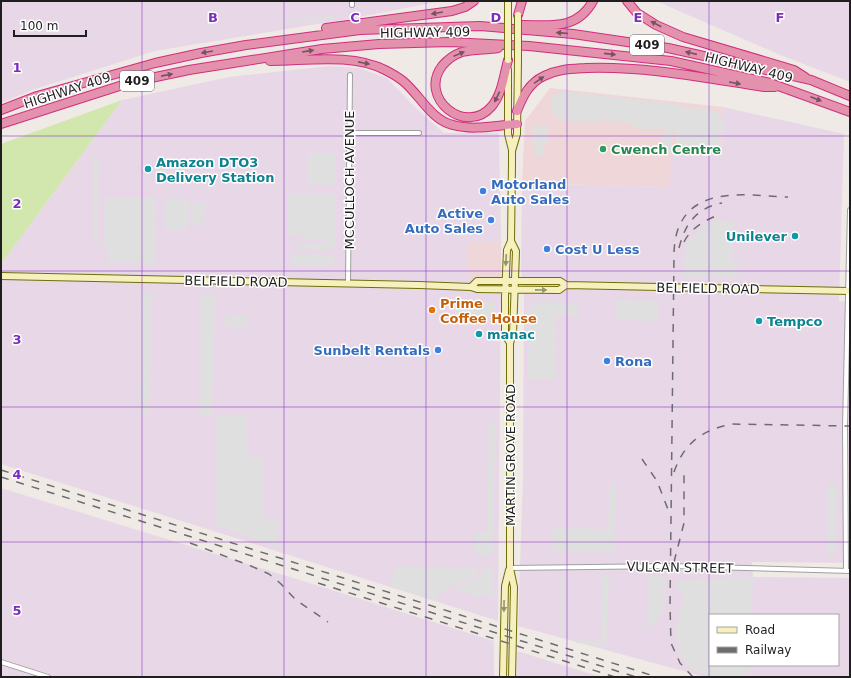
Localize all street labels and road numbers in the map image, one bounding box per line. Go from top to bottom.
street label: HIGHWAY 409 [380,24,470,41]
road number: 409 [630,35,664,55]
street label: HIGHWAY 409 [703,49,795,86]
street label: HIGHWAY 409 [22,69,112,112]
road number: 409 [120,71,154,91]
street label: MCCULLOCH AVENUE [342,111,357,249]
street label: BELFIELD ROAD [184,273,288,290]
street label: BELFIELD ROAD [656,280,760,297]
street label: MARTIN GROVE ROAD [503,384,518,526]
street label: VULCAN STREET [626,559,734,576]

